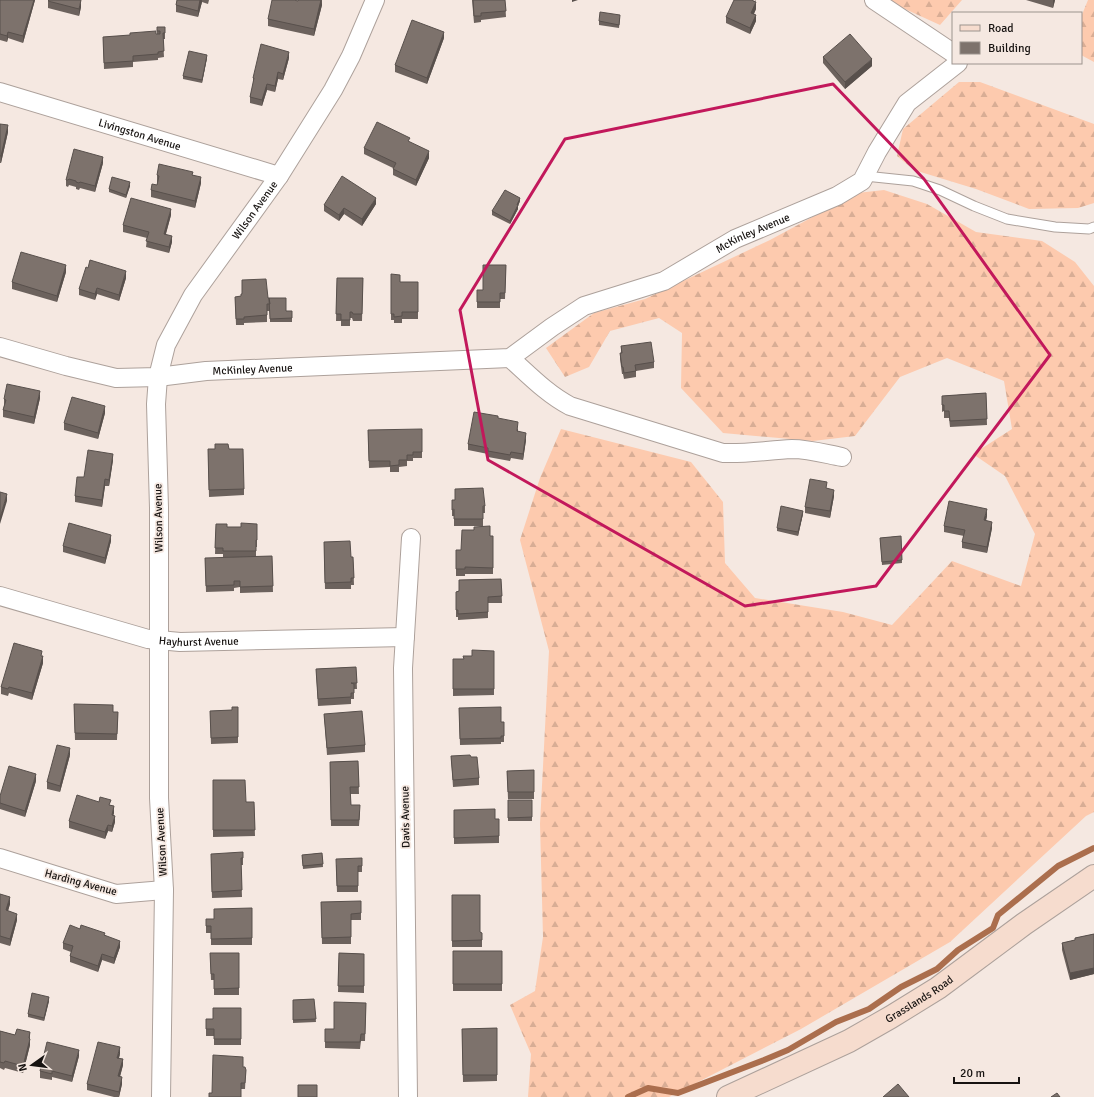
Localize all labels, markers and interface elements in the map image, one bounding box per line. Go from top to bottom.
legend [952,12,1082,64]
text: Road [988,21,1014,36]
text: Building [988,41,1031,56]
street label: Livingston Avenue [97,116,182,153]
street label: Wilson Avenue [229,178,280,242]
street label: McKinley Avenue [713,211,792,256]
street label: McKinley Avenue [212,361,293,378]
street label: Wilson Avenue [151,483,166,553]
street label: Hayhurst Avenue [158,634,239,649]
street label: Davis Avenue [398,786,413,848]
street label: Wilson Avenue [153,807,170,877]
street label: Harding Avenue [43,867,118,898]
street label: Grasslands Road [883,973,956,1026]
north arrow [12,1045,52,1085]
scale bar [954,1059,1019,1085]
text: N [16,1062,30,1073]
text: 20 m [960,1066,985,1081]

